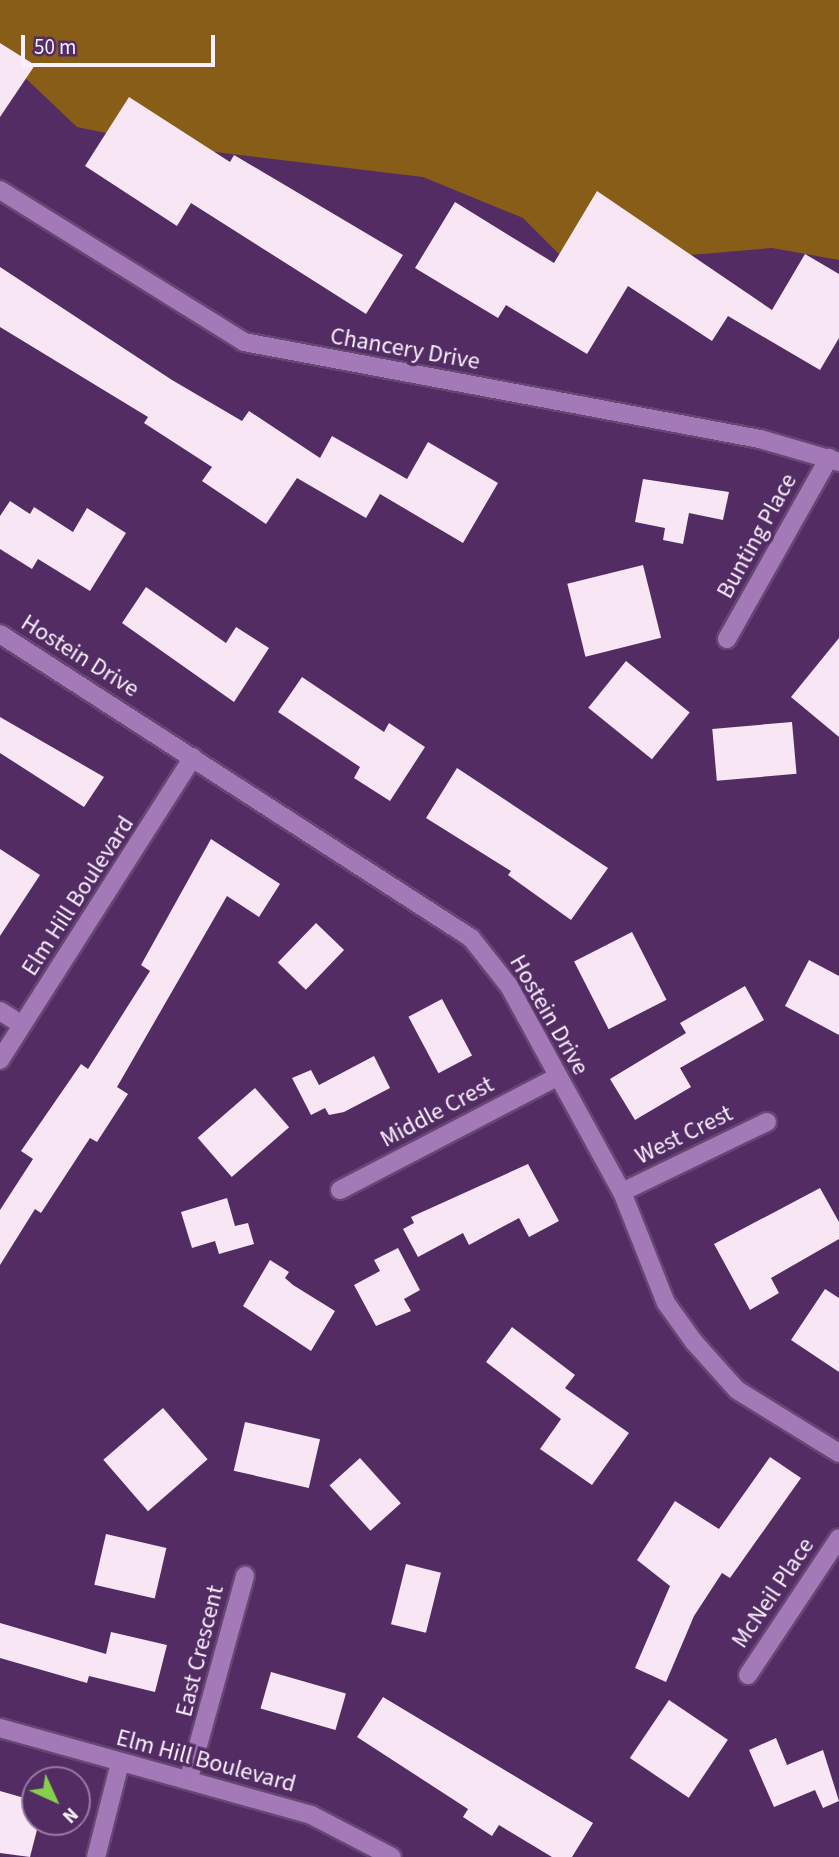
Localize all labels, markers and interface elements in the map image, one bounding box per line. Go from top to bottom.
scale bar [24,21,219,65]
text: 50 m [34,32,76,62]
street label: Chancery Drive [328,322,482,376]
street label: Bunting Place [711,468,803,604]
street label: Hostein Drive [16,608,144,704]
street label: Elm Hill Boulevard [16,811,140,981]
street label: Hostein Drive [503,950,595,1080]
street label: Middle Crest [375,1070,499,1154]
street label: West Crest [631,1099,737,1171]
street label: McNeil Place [726,1532,820,1654]
street label: East Crescent [170,1582,230,1720]
street label: Elm Hill Boulevard [113,1723,299,1799]
north arrow [21,1766,91,1836]
text: N [56,1801,84,1829]

